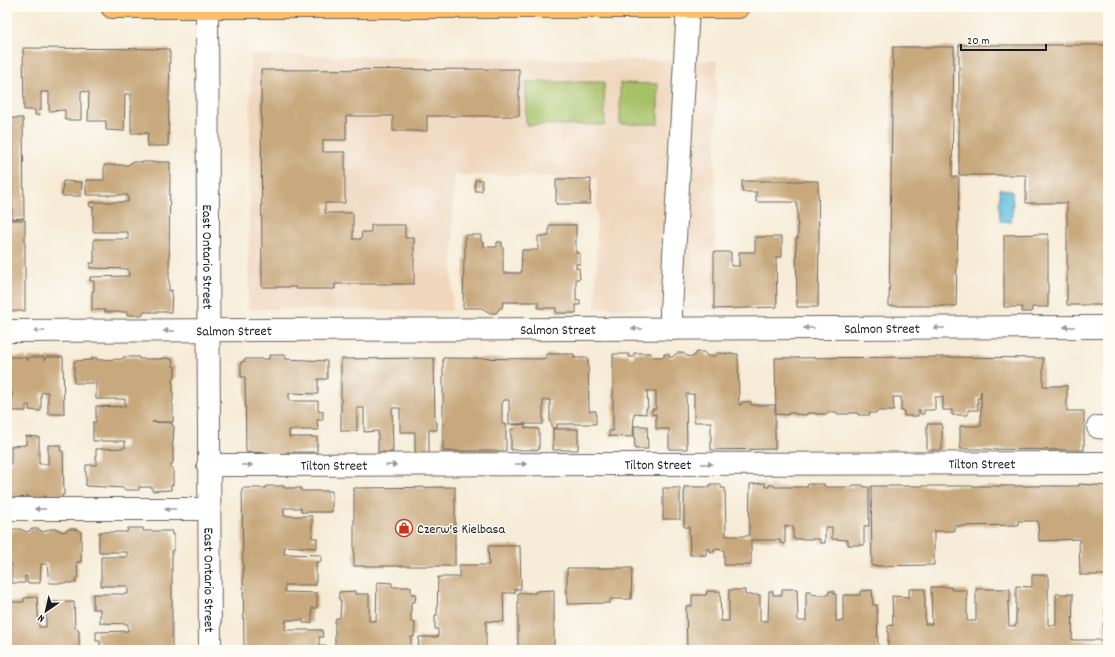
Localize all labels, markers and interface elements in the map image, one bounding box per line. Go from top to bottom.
scale bar [961,26,1046,52]
text: 20 m [967,33,990,50]
street label: East Ontario Street [196,205,216,309]
street label: Salmon Street [844,320,920,340]
street label: Salmon Street [520,321,596,341]
street label: Salmon Street [196,322,272,342]
one-way arrow [1062,324,1075,330]
one-way arrow [802,325,815,331]
one-way arrow [932,325,945,331]
one-way arrow [630,326,643,332]
one-way arrow [32,328,45,334]
one-way arrow [162,328,175,334]
street label: Tilton Street [949,455,1015,475]
street label: Tilton Street [625,456,691,476]
street label: Tilton Street [301,457,367,477]
one-way arrow [515,461,528,467]
one-way arrow [701,461,714,467]
one-way arrow [241,462,254,468]
one-way arrow [385,462,398,468]
one-way arrow [33,506,46,512]
one-way arrow [163,506,176,512]
shop icon: Czerw's Kielbasa [394,518,414,538]
place label: Czerw's Kielbasa [417,520,506,540]
street label: East Ontario Street [197,528,218,632]
north arrow [26,591,66,631]
text: N [34,609,48,626]

